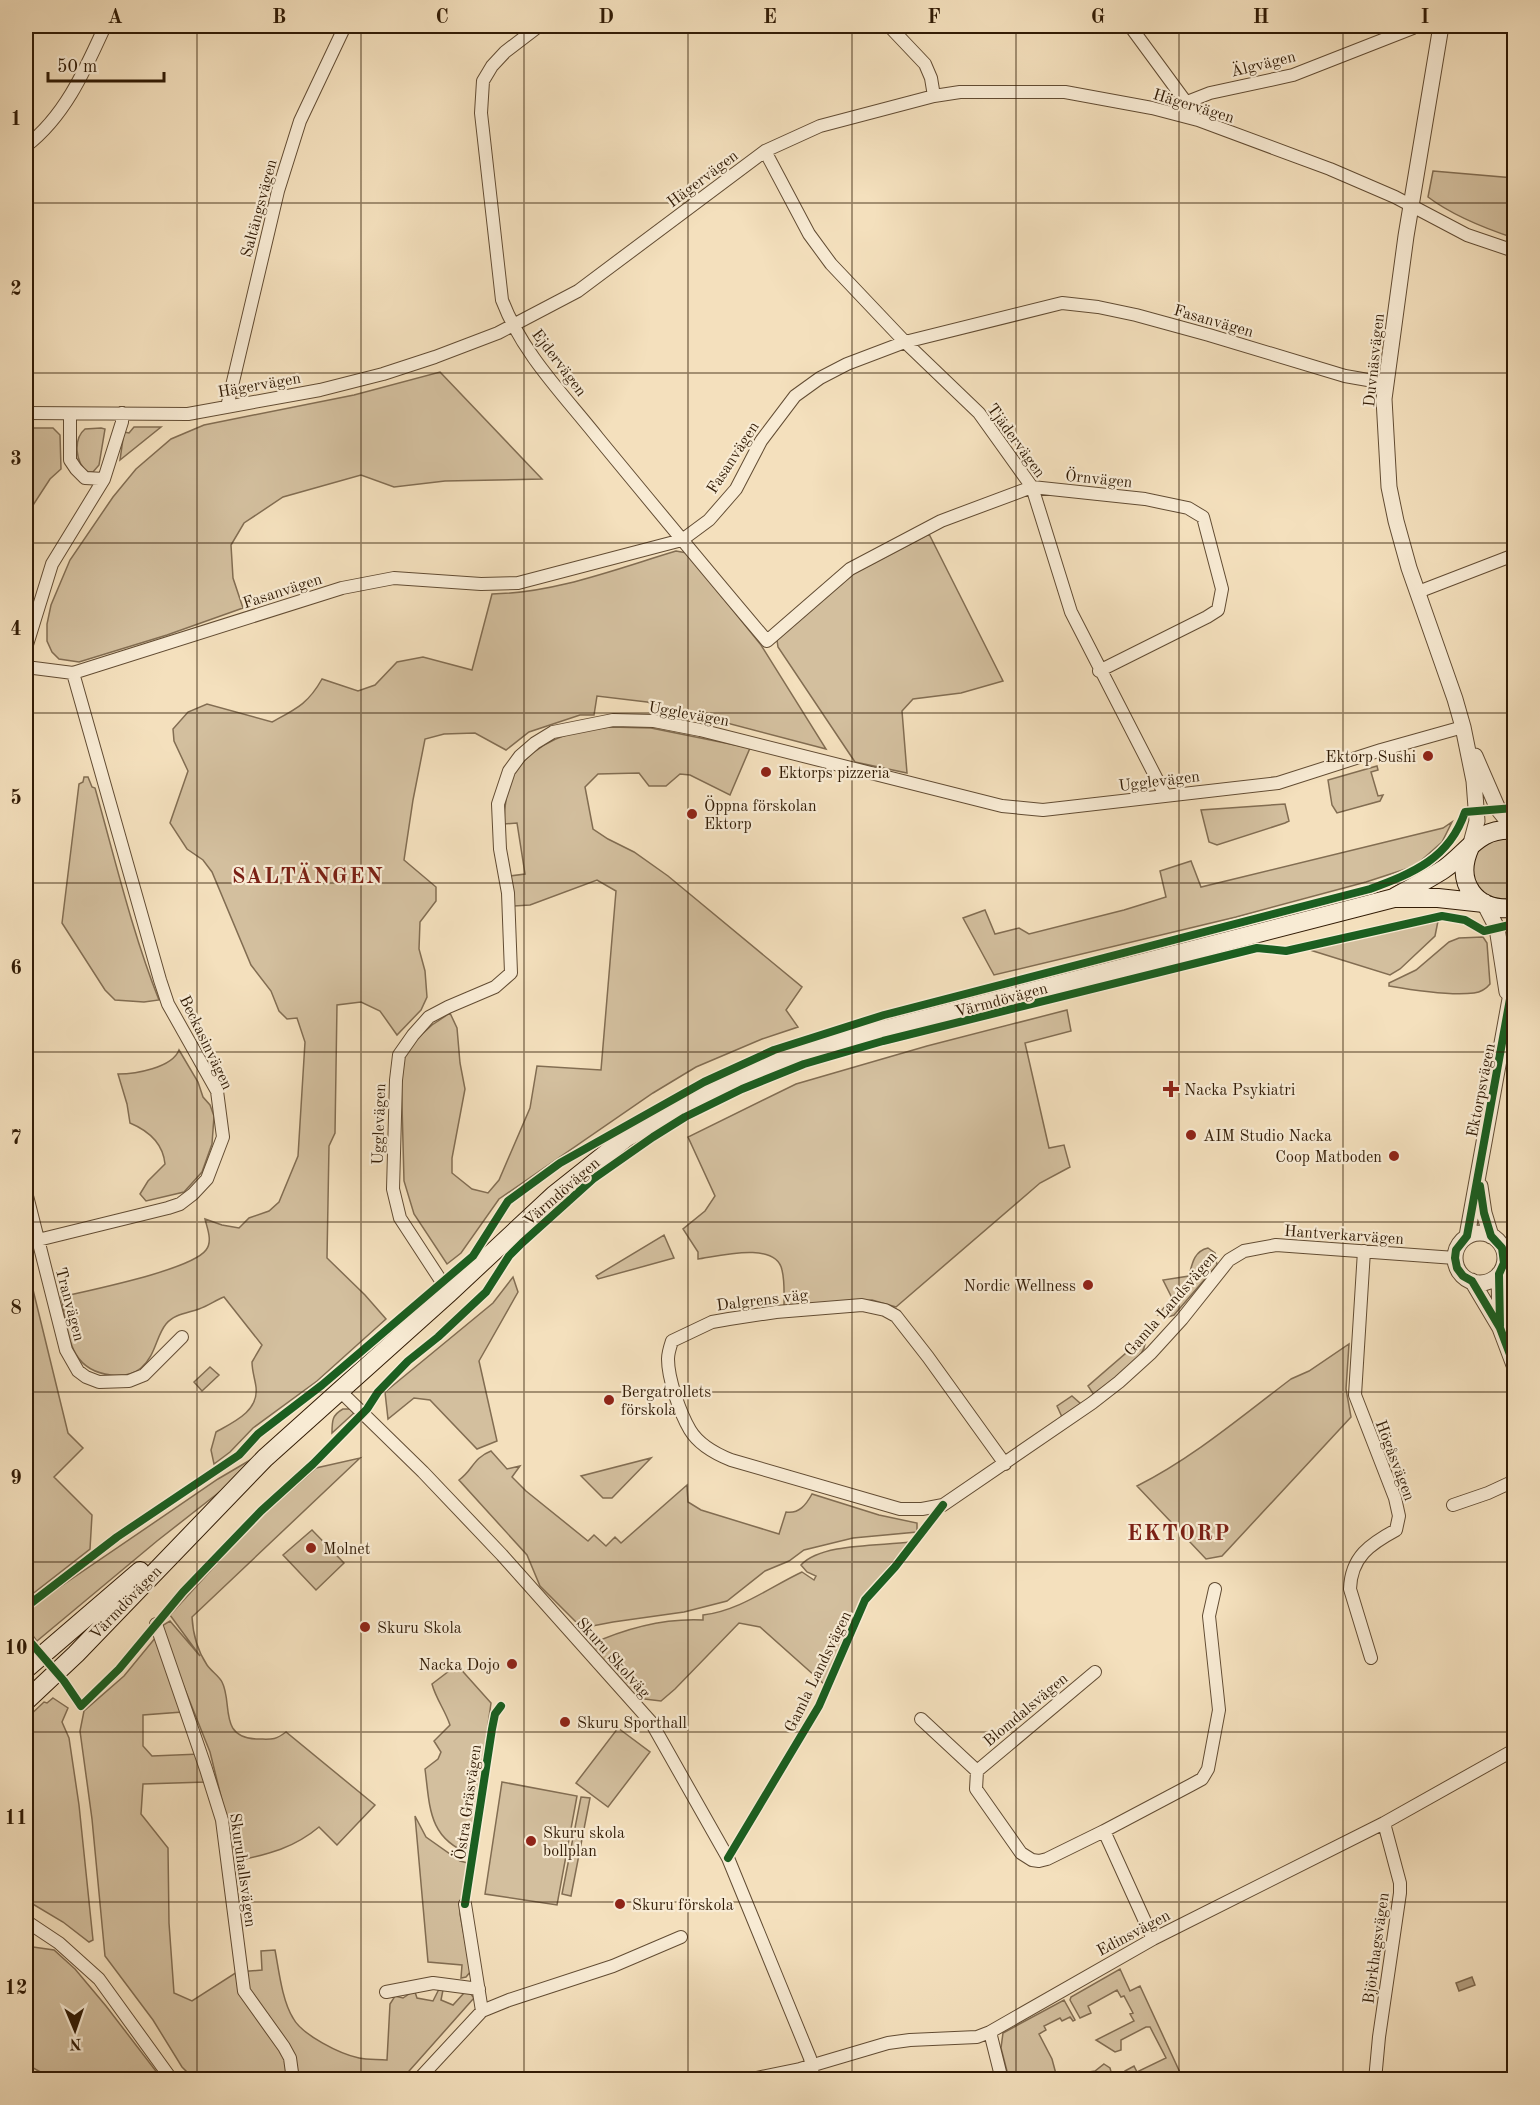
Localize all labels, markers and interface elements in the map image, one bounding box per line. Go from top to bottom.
text: A [107,8,123,28]
text: B [272,8,286,28]
text: C [435,8,449,28]
text: D [598,8,614,28]
text: E [763,8,777,28]
text: F [927,8,941,28]
text: G [1091,8,1105,28]
text: H [1253,8,1269,28]
text: I [1421,8,1429,28]
scale bar [48,45,164,83]
street label: Älgvägen [1228,45,1298,81]
text: 50 m [57,58,97,76]
street label: Hägervägen [1151,87,1236,127]
text: 1 [10,110,22,130]
street label: Hägervägen [665,148,742,211]
street label: Saltängsvägen [239,157,281,259]
text: 2 [10,280,22,300]
street label: Fasanvägen [1172,303,1256,341]
street label: Duvnäsvägen [1362,312,1388,408]
street label: Ejdervägen [528,327,589,400]
street label: Hägervägen [217,371,302,401]
street label: Tjädervägen [983,401,1048,481]
street label: Fasanvägen [705,419,763,497]
text: 3 [10,450,22,470]
street label: Örnvägen [1064,465,1134,492]
street label: Fasanvägen [241,571,325,612]
text: 4 [10,620,22,640]
street label: Ugglevägen [647,700,731,730]
marker: Ektorp Sushi [1421,749,1435,763]
place label: Ektorp Sushi [1325,750,1416,766]
marker: Ektorps pizzeria [759,765,773,779]
place label: Ektorps pizzeria [778,766,890,782]
street label: Ugglevägen [1118,769,1201,795]
text: 5 [10,788,22,809]
place label: Öppna förskolan Ektorp [704,795,817,833]
marker: Öppna förskolan Ektorp [685,807,699,821]
district label: SALTÄNGEN [232,862,384,888]
text: 6 [10,959,22,979]
street label: Värmdövägen [953,981,1050,1021]
street label: Beckasinvägen [176,993,235,1093]
street label: Ektorpsvägen [1465,1042,1499,1139]
marker: Nacka Psykiatri [1162,1080,1180,1098]
street label: Ugglevägen [371,1083,389,1165]
place label: Nacka Psykiatri [1184,1083,1295,1099]
marker: AIM Studio Nacka [1184,1128,1198,1142]
text: 7 [10,1129,22,1149]
place label: AIM Studio Nacka [1203,1129,1332,1145]
marker: Coop Matboden [1387,1149,1401,1163]
place label: Coop Matboden [1275,1150,1382,1166]
street label: Värmdövägen [521,1155,604,1230]
street label: Hantverkarvägen [1283,1224,1405,1248]
street label: Gamla Landsvägen [1122,1249,1221,1360]
street label: Tranvägen [52,1266,87,1343]
marker: Nordic Wellness [1081,1278,1095,1292]
place label: Nordic Wellness [964,1279,1076,1295]
street label: Dalgrens väg [715,1287,809,1315]
text: 8 [10,1299,22,1319]
place label: Bergatrollets förskola [621,1385,711,1419]
marker: Bergatrollets förskola [602,1393,616,1407]
street label: Högåsvägen [1371,1418,1417,1504]
text: 9 [10,1469,22,1489]
district label: EKTORP [1127,1523,1231,1545]
marker: Molnet [304,1541,318,1555]
place label: Molnet [323,1542,371,1558]
street label: Värmdövägen [88,1563,166,1643]
street label: Gamla Landsvägen [783,1609,855,1735]
street label: Skuru Skolväg [572,1615,653,1702]
marker: Skuru Skola [358,1620,372,1634]
place label: Skuru Skola [377,1621,462,1637]
text: 10 [4,1639,28,1659]
marker: Nacka Dojo [505,1657,519,1671]
place label: Nacka Dojo [419,1658,500,1674]
street label: Blomdalsvägen [981,1671,1072,1750]
marker: Skuru Sporthall [558,1715,572,1729]
place label: Skuru Sporthall [577,1716,687,1732]
street label: Östra Gräsvägen [449,1742,485,1861]
text: 11 [4,1809,28,1829]
street label: Skuruhallsvägen [226,1812,258,1929]
place label: Skuru skola bollplan [543,1826,625,1860]
marker: Skuru skola bollplan [524,1834,538,1848]
street label: Björkhagsvägen [1361,1891,1393,2005]
marker: Skuru förskola [613,1897,627,1911]
place label: Skuru förskola [632,1898,734,1914]
street label: Edinsvägen [1095,1908,1173,1960]
text: 12 [4,1979,28,1999]
north arrow [45,2000,105,2060]
text: N [68,2035,82,2051]

